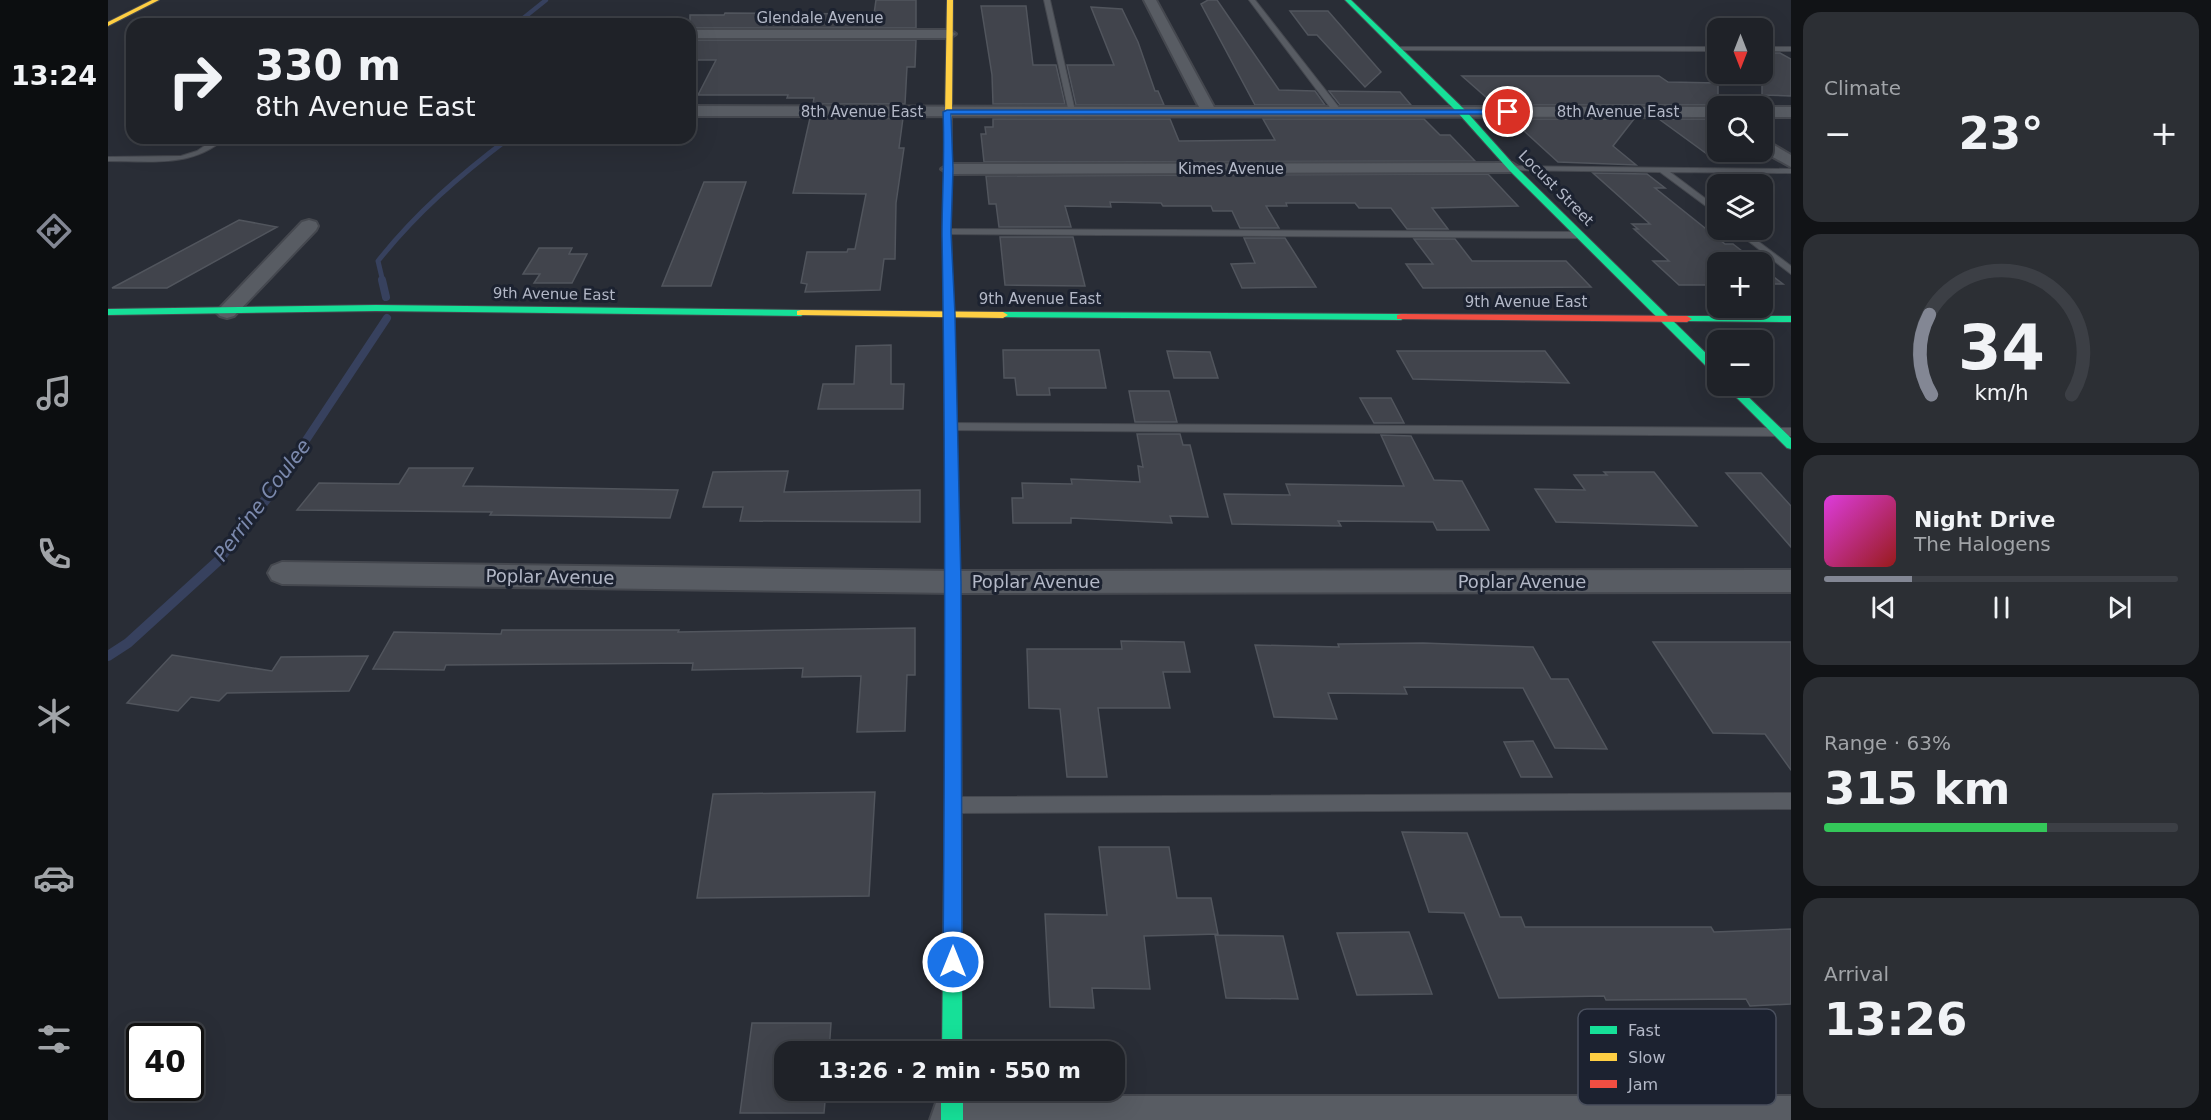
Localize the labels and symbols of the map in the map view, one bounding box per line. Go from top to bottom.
street label: Glendale Avenue [756,9,884,27]
north arrow [1707,18,1773,84]
pin [1482,86,1533,137]
street label: 8th Avenue East [801,103,923,121]
street label: 8th Avenue East [1557,103,1679,121]
street label: Locust Street [1515,147,1597,229]
street label: Kimes Avenue [1178,160,1284,178]
street label: 9th Avenue East [493,284,616,304]
street label: 9th Avenue East [979,290,1101,308]
street label: 9th Avenue East [1465,293,1587,311]
water label: Perrine Coulee [208,434,316,566]
street label: Poplar Avenue [485,565,615,588]
street label: Poplar Avenue [972,571,1100,592]
street label: Poplar Avenue [1458,571,1586,592]
position arrow [921,930,985,994]
legend [1578,1009,1776,1105]
text: Fast [1628,1021,1660,1040]
speed limit sign: 40 [126,1023,204,1101]
text: Slow [1628,1048,1665,1067]
text: Jam [1627,1075,1658,1094]

